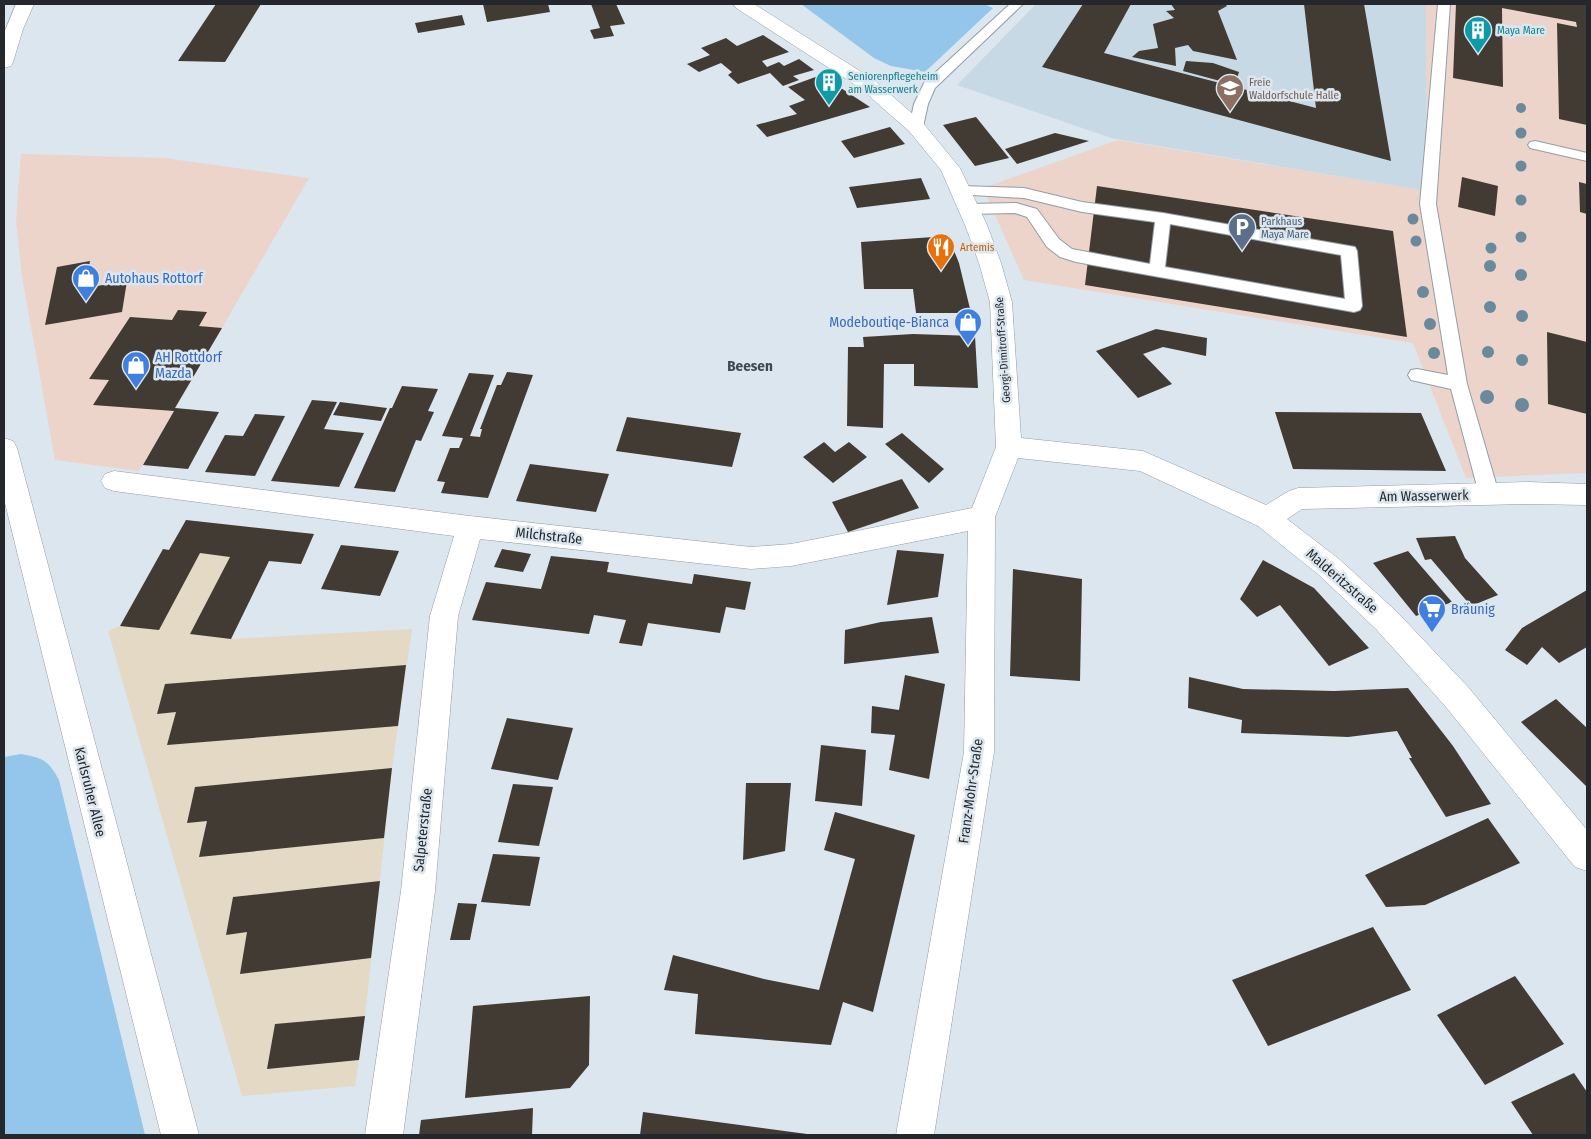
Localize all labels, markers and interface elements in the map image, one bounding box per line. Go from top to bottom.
building icon: Maya Mare [1463,15,1493,54]
place label: Maya Mare [1497,24,1545,37]
building icon: Seniorenpflegeheim am Wasserwerk [814,67,844,106]
place label: Seniorenpflegeheim am Wasserwerk [848,70,938,96]
school or university icon: Freie Waldorfschule Halle [1215,73,1245,112]
place label: Freie Waldorfschule Halle [1249,76,1339,102]
parking icon: Parkhaus Maya Mare [1227,212,1257,251]
place label: Parkhaus Maya Mare [1261,215,1309,241]
restaurant icon: Artemis [926,232,956,271]
place label: Artemis [960,241,995,254]
shop icon: Autohaus Rottorf [71,263,101,302]
place label: Autohaus Rottorf [105,270,204,287]
street label: Georgi-Dimitroff-Straße [993,297,1013,403]
shop icon: Modeboutiqe-Bianca [953,307,983,346]
place label: Modeboutiqe-Bianca [829,314,949,331]
place label: AH Rottdorf Mazda [155,349,224,382]
shop icon: AH Rottdorf Mazda [121,350,151,389]
district label: Beesen [727,357,773,375]
street label: Am Wasserwerk [1379,487,1469,505]
street label: Milchstraße [515,524,583,548]
street label: Malderitzstraße [1303,545,1381,617]
supermarket icon: Bräunig [1417,594,1447,633]
place label: Bräunig [1451,601,1495,618]
street label: Franz-Mohr-Straße [955,737,987,844]
street label: Karlsruher Allee [71,745,109,839]
street label: Salpeterstraße [410,787,436,873]

